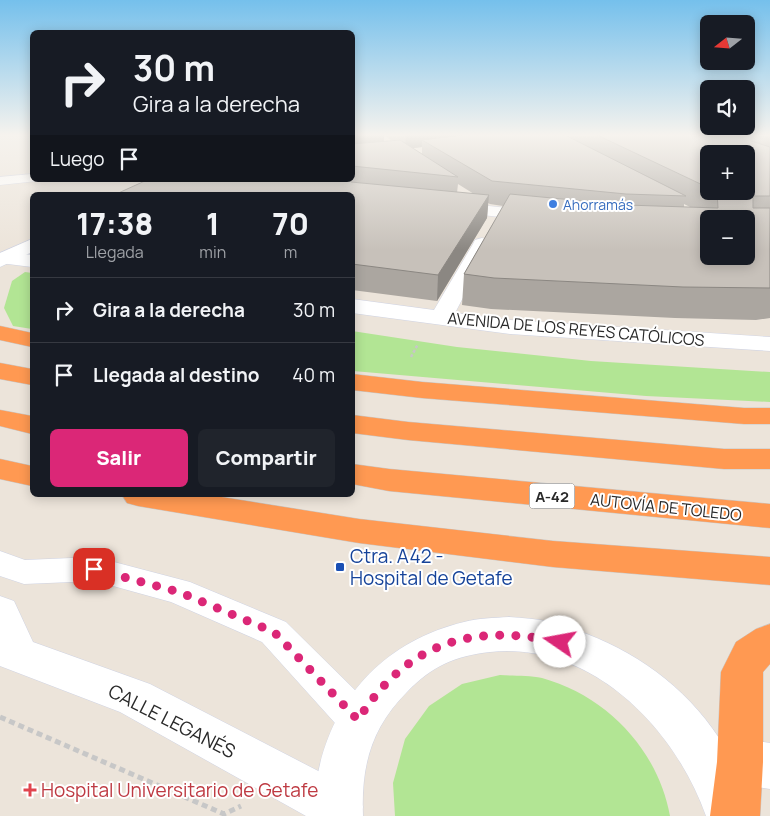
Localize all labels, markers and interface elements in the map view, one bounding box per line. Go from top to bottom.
north arrow [700,15,755,70]
map controls [700,15,755,265]
text: 30 m [133,44,215,92]
icon: right [50,50,115,115]
button: sound [700,80,755,135]
text: Gira a la derecha [133,89,300,119]
icon: arrive [115,145,143,173]
button: + [700,145,755,200]
text: Luego [50,146,105,172]
place label: Ahorramás [563,195,633,214]
marker: Ahorramás [547,198,559,210]
text: 17:38 [76,203,153,244]
text: 1 [206,203,220,244]
text: 70 [272,203,309,244]
button: − [700,210,755,265]
text: Llegada [86,241,144,263]
text: min [199,241,226,263]
text: m [284,241,297,263]
icon: right [50,296,78,324]
text: Gira a la derecha [93,297,245,323]
text: 30 m [293,297,335,323]
street label: AVENIDA DE LOS REYES CATÓLICOS [447,307,706,351]
icon: arrive [50,361,78,389]
text: Llegada al destino [93,362,260,388]
text: 40 m [292,362,335,388]
button: Salir [50,429,188,487]
button: Compartir [198,429,335,487]
road number: A-42 [530,484,574,508]
street label: AUTOVÍA DE TOLEDO [589,488,743,526]
place label: Ctra. A42 - Hospital de Getafe [350,543,513,591]
pin [73,548,115,590]
icon: arrive [80,555,108,583]
marker: Ctra. A42 - Hospital de Getafe [334,561,346,573]
position arrow [533,615,585,667]
street label: CALLE LEGANÉS [104,678,240,764]
place label: Hospital Universitario de Getafe [41,777,318,803]
marker: Hospital Universitario de Getafe [23,783,37,797]

